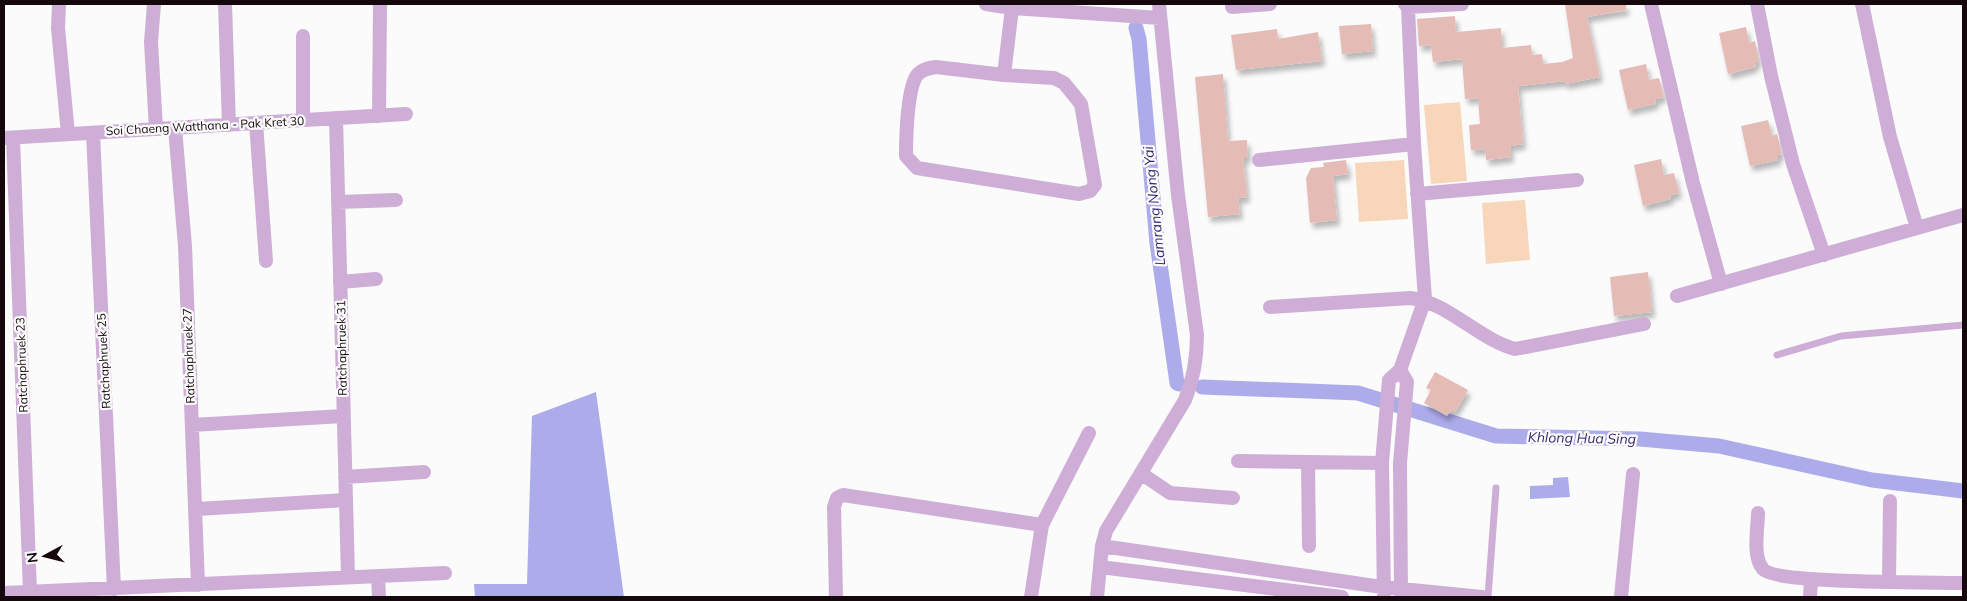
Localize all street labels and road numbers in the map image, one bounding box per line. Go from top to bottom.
street label: Soi Chaeng Watthana - Pak Kret 30 [105,113,305,138]
street label: Ratchaphruek 31 [333,300,350,396]
street label: Ratchaphruek 27 [179,308,198,404]
street label: Ratchaphruek 25 [94,313,113,409]
street label: Ratchaphruek 23 [12,317,31,413]

